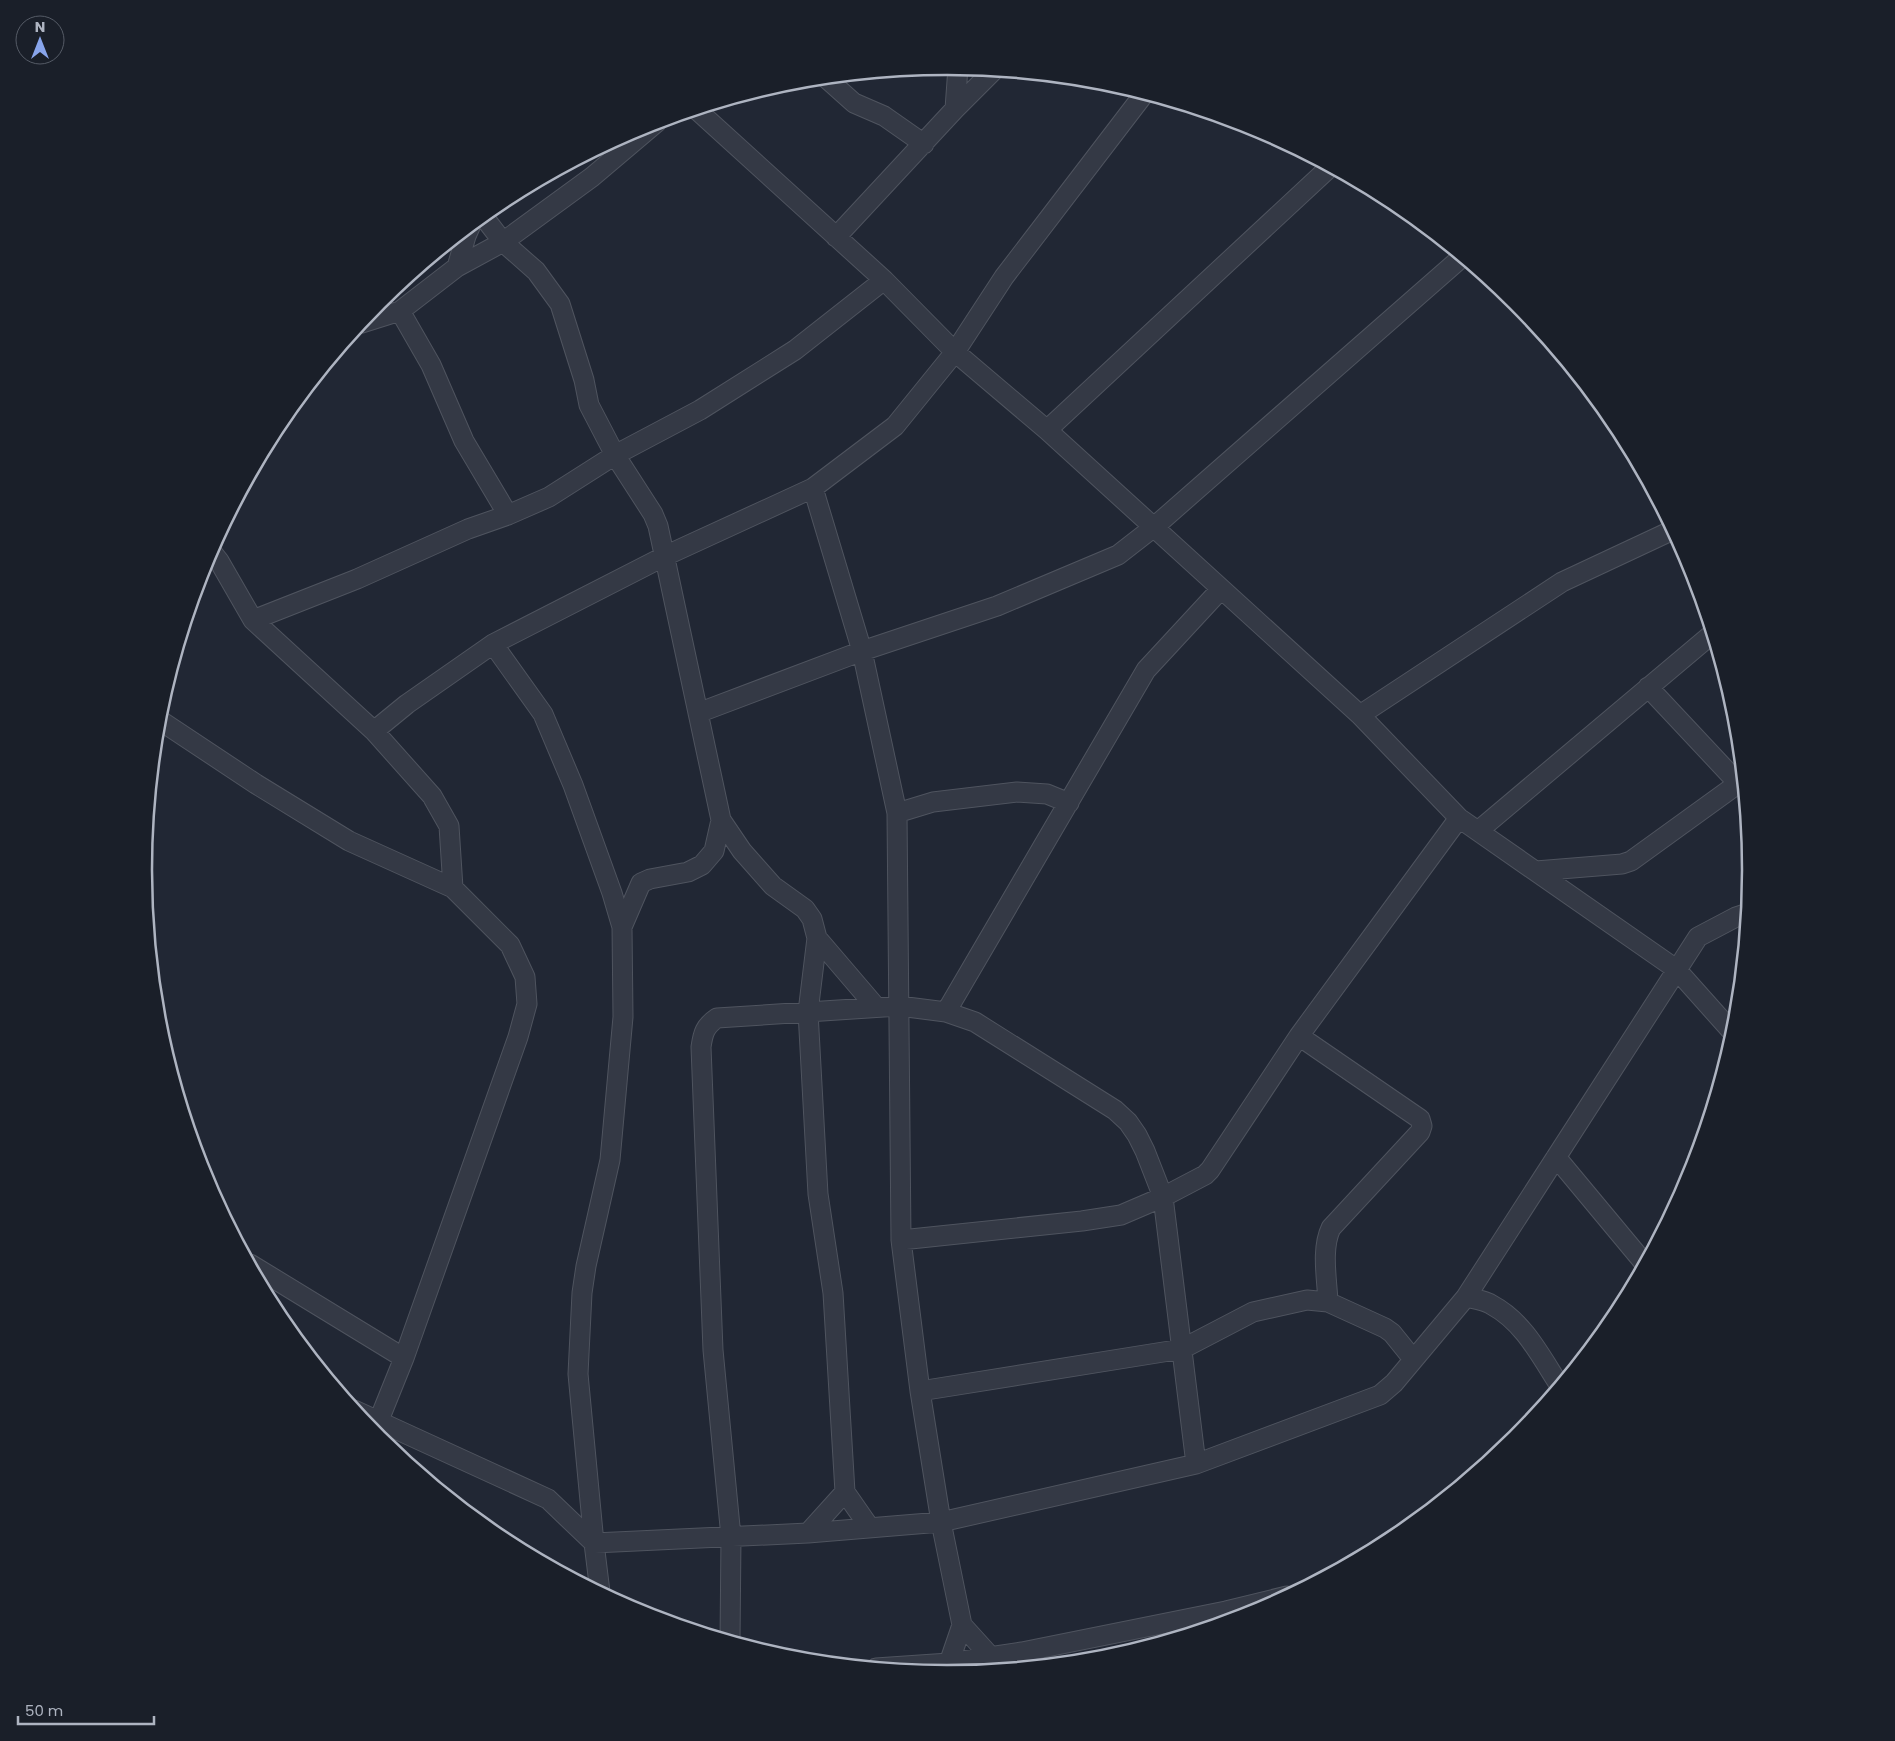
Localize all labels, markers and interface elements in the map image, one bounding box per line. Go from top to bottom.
north arrow [15,15,65,65]
text: N [35,17,45,37]
scale bar [18,1694,154,1726]
text: 50 m [25,1700,63,1721]

